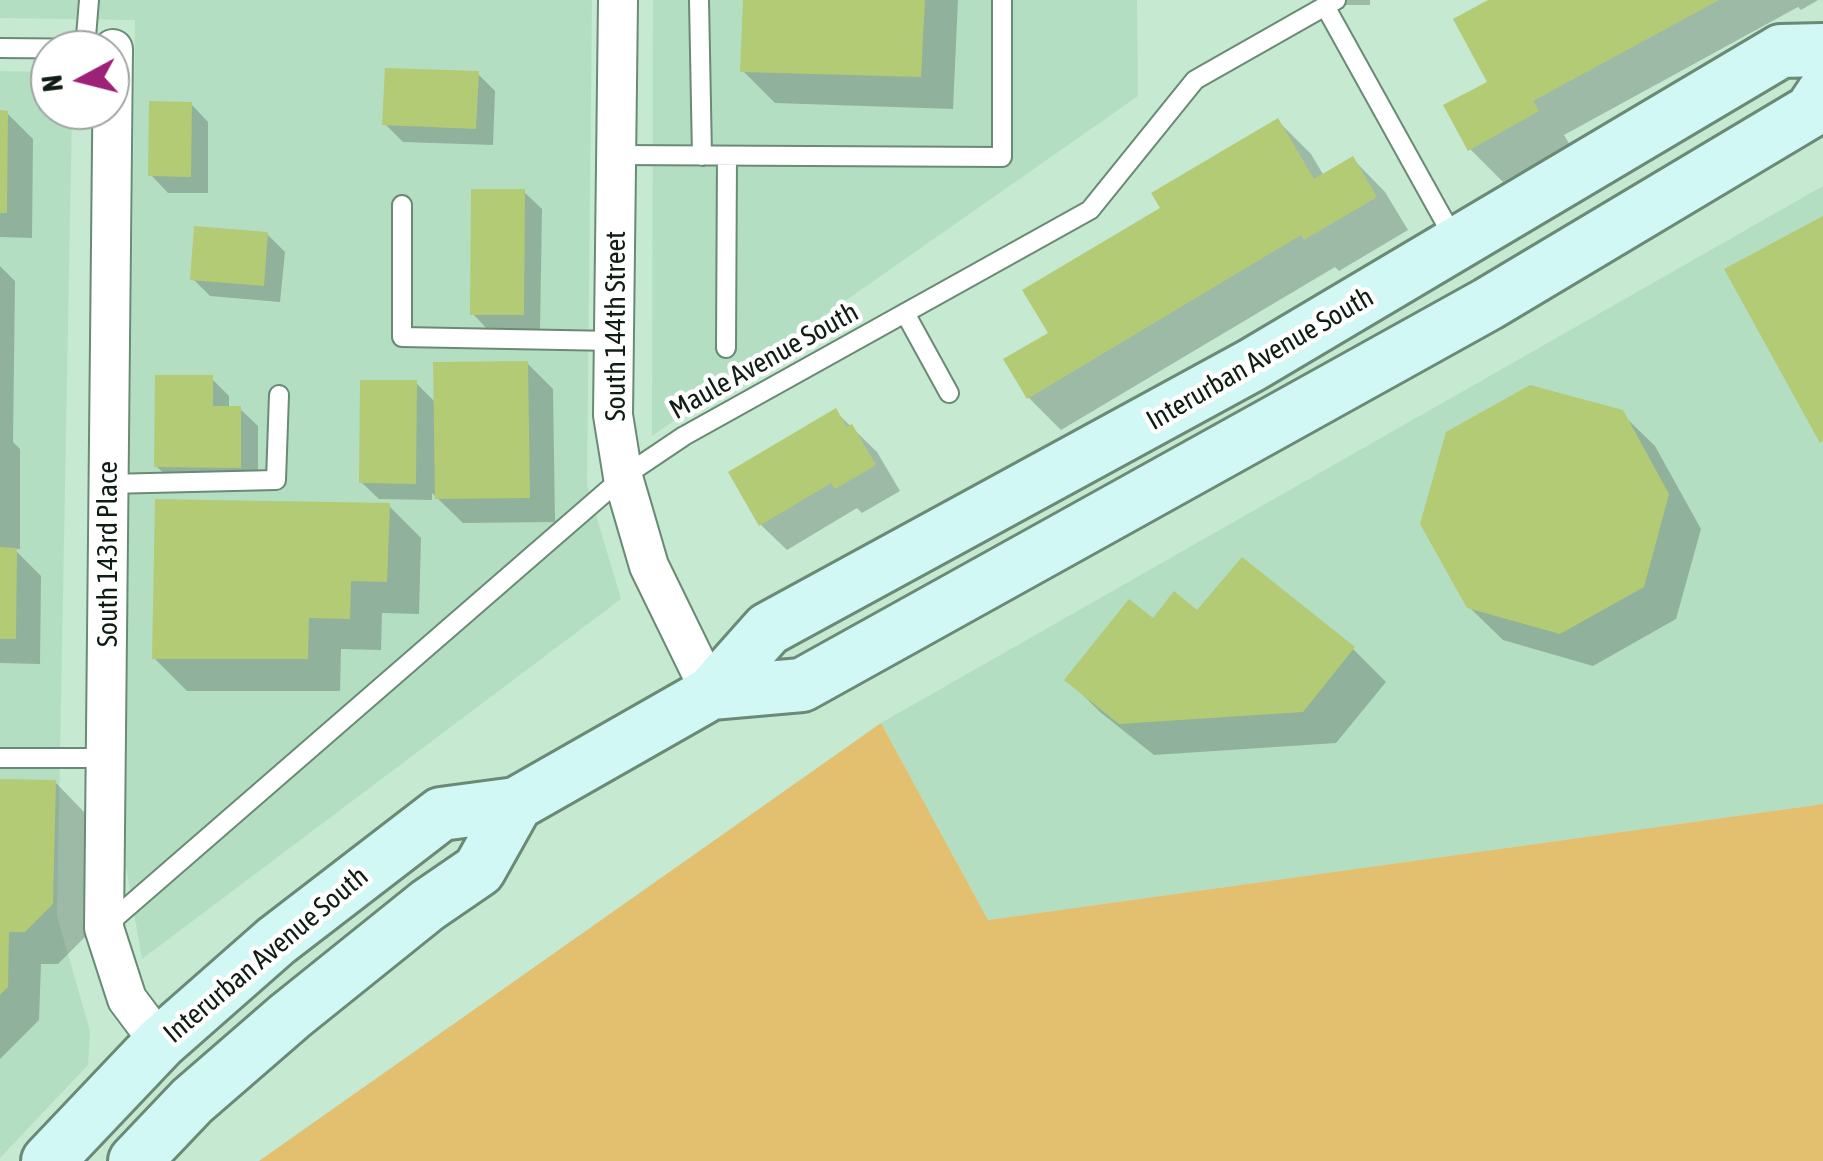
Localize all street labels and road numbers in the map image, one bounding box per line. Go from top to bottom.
street label: South 144th Street [599,231,633,421]
street label: Interurban Avenue South [1141,280,1379,438]
street label: Maule Avenue South [664,295,864,427]
street label: South 143rd Place [91,461,125,647]
street label: Interurban Avenue South [157,860,375,1050]

